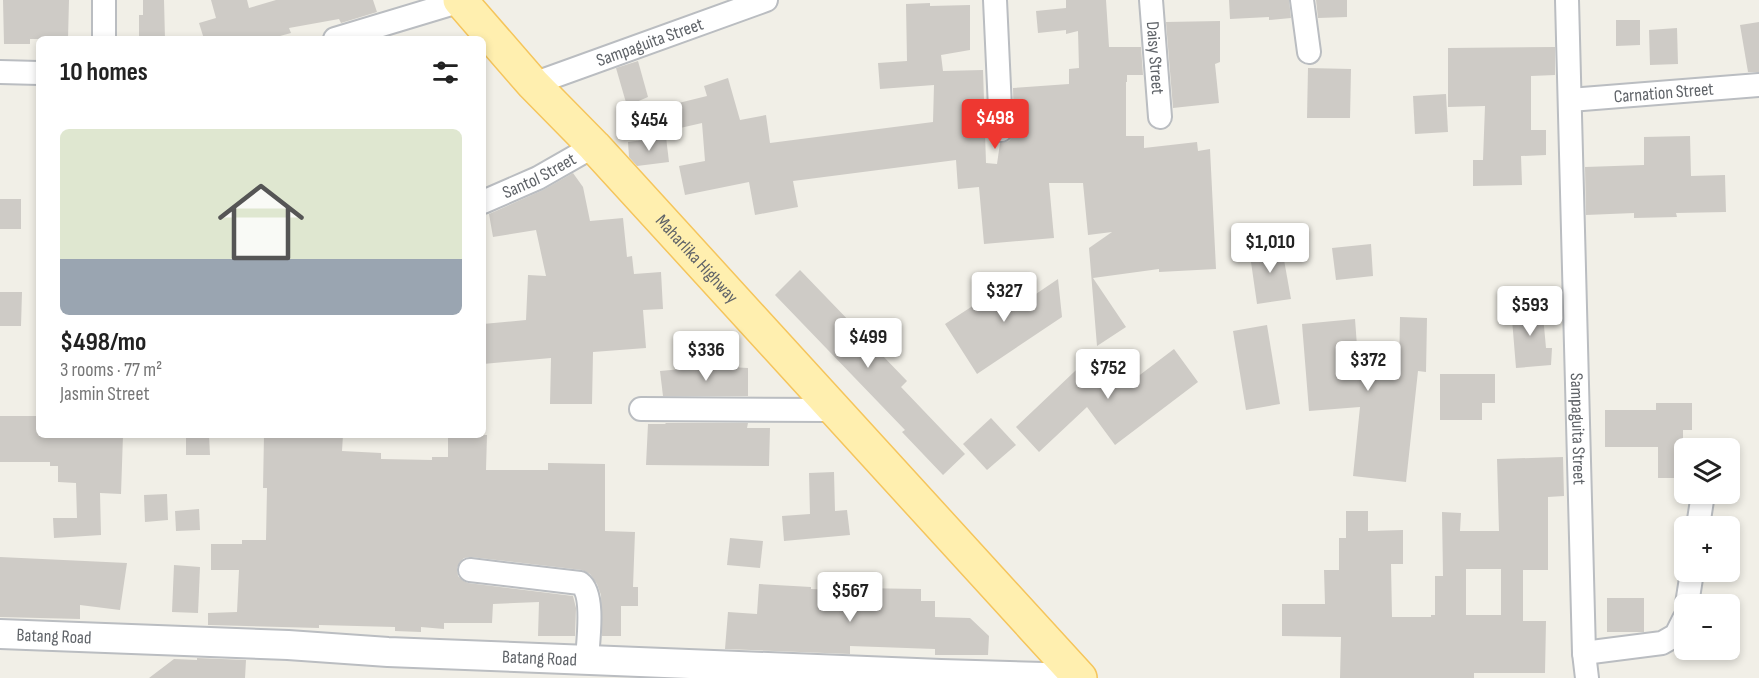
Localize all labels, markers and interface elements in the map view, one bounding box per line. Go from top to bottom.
street label: Sampaguita Street [593,13,706,71]
street label: Daisy Street [1142,20,1169,96]
icon: filters [429,56,462,89]
text: 10 homes [60,57,148,88]
street label: Carnation Street [1613,78,1715,107]
pin: $498 [959,99,1031,150]
pin: $454 [613,101,685,152]
text: $498 [976,106,1014,130]
text: $454 [630,108,668,132]
street label: Santol Street [499,148,580,203]
icon: home [207,168,315,276]
street label: Maharlika Highway [651,210,743,307]
pin: $1,010 [1221,223,1319,274]
text: $1,010 [1245,230,1295,254]
pin: $327 [968,272,1040,323]
text: $327 [986,279,1022,303]
pin: $593 [1494,286,1566,337]
text: $593 [1511,293,1549,317]
pin: $499 [832,318,904,369]
text: $499 [849,325,887,349]
text: $498/mo [60,327,146,358]
pin: $336 [670,331,742,382]
text: $336 [687,338,725,362]
pin: $372 [1332,341,1404,392]
text: $372 [1350,348,1386,372]
pin: $752 [1072,349,1144,400]
text: $752 [1090,356,1126,380]
text: 3 rooms · 77 m² [60,358,162,382]
street label: Sampaguita Street [1566,373,1590,486]
text: Jasmin Street [60,382,149,406]
map controls [1674,438,1740,660]
button: layers [1674,438,1740,504]
button: + [1674,516,1740,582]
pin: $567 [814,572,886,623]
text: $567 [831,579,869,603]
button: − [1674,594,1740,660]
street label: Batang Road [16,624,92,648]
street label: Batang Road [501,646,577,670]

